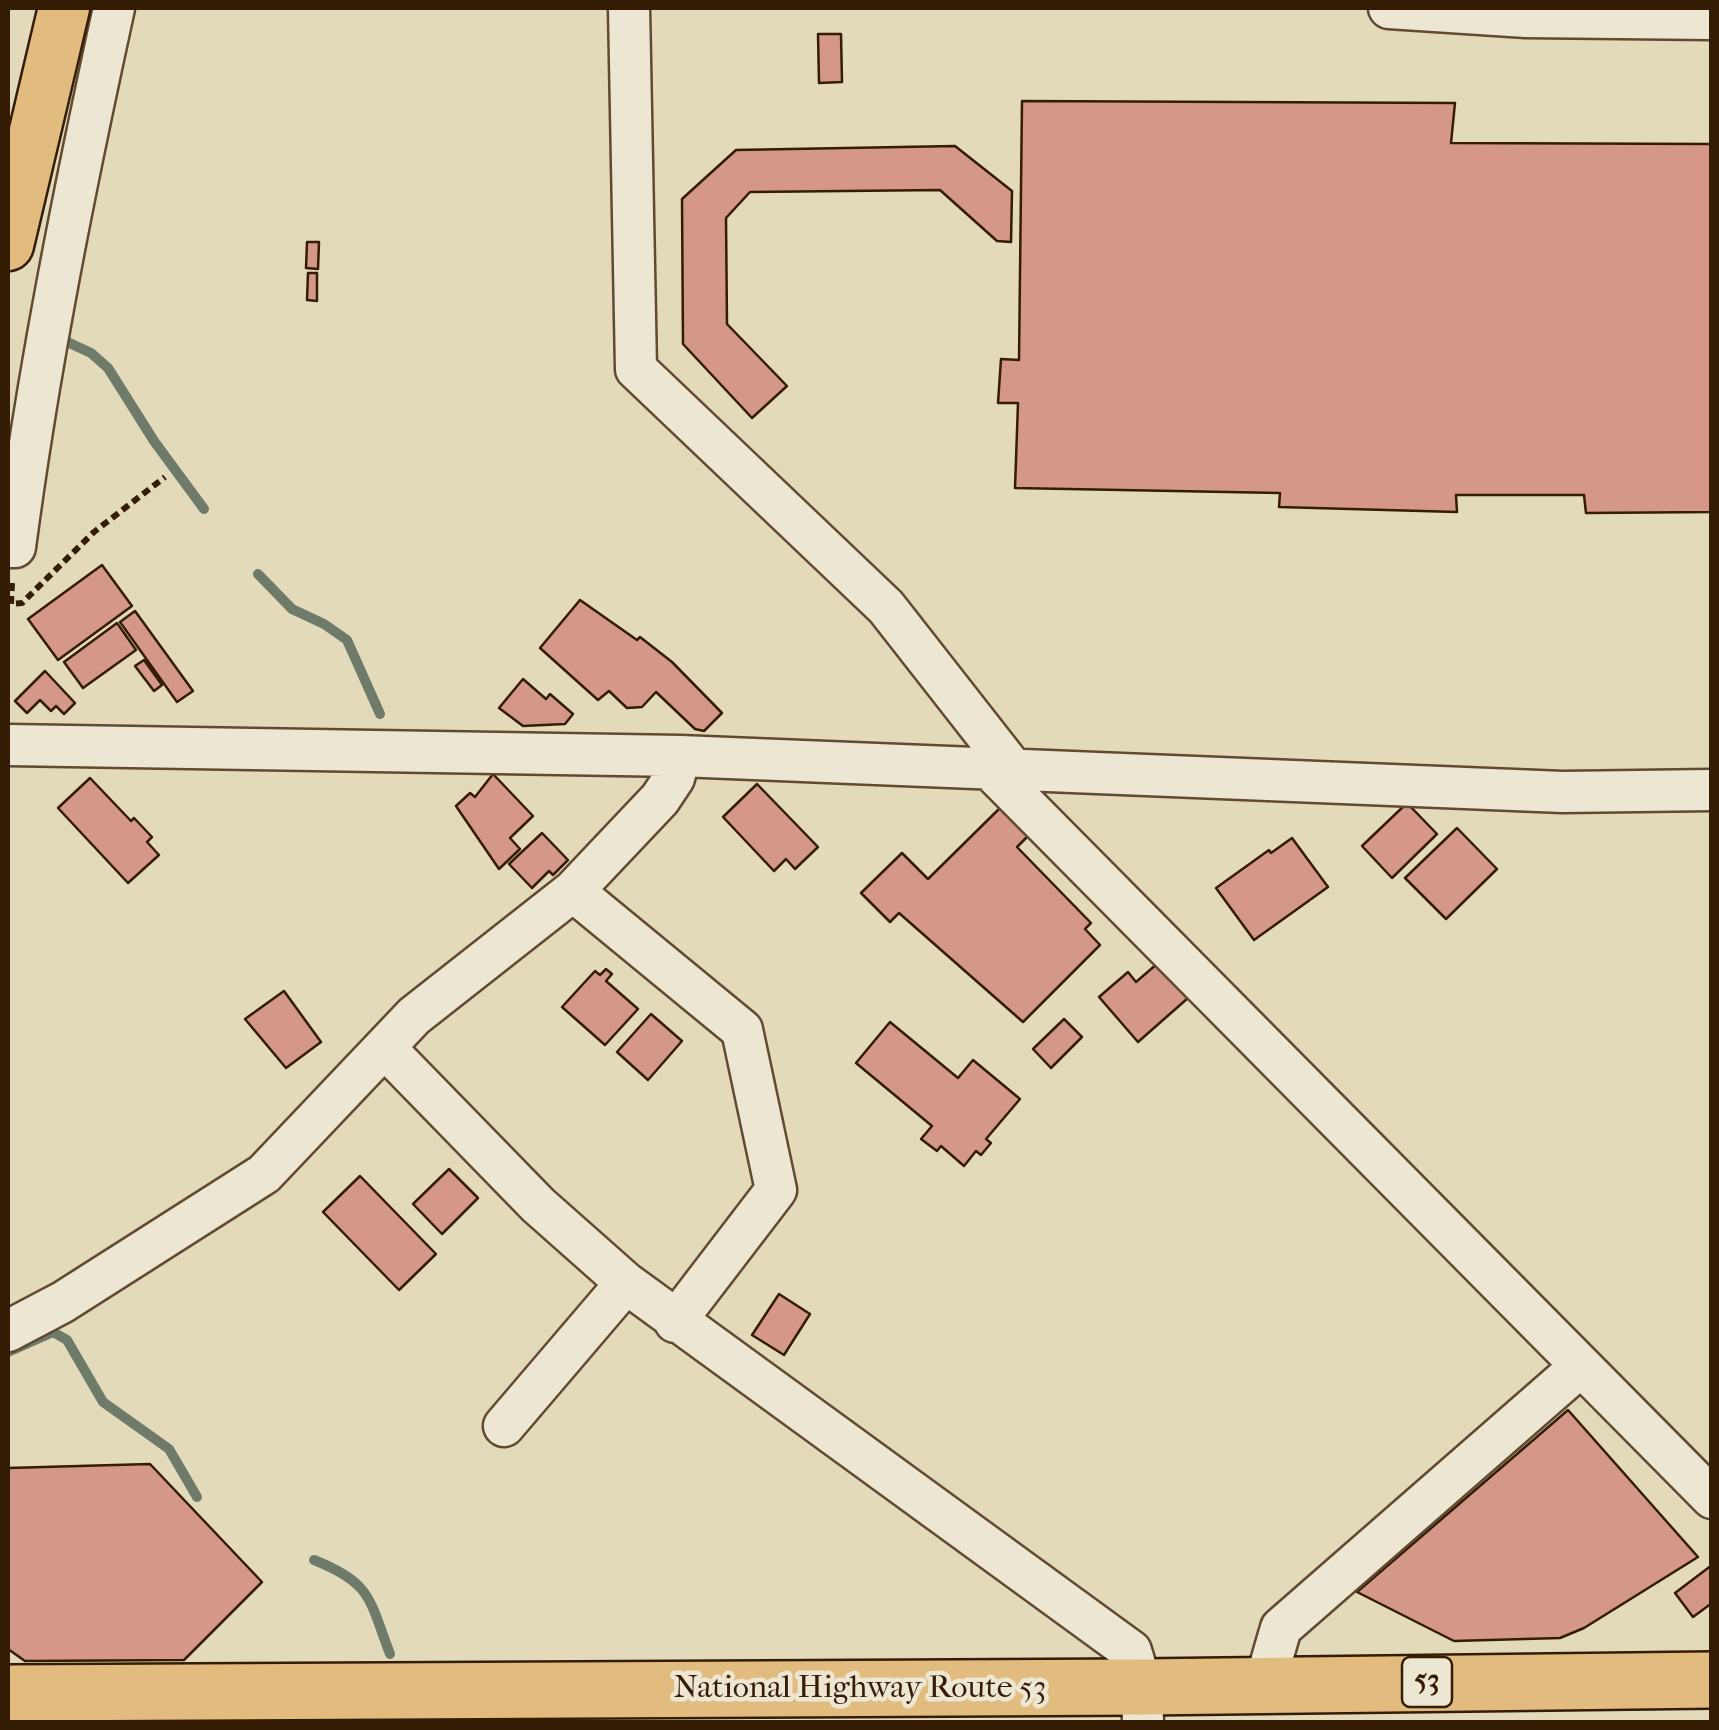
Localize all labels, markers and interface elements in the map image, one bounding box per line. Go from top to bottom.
road number: 53 [1402,1657,1452,1707]
street label: National Highway Route 53 [674,1670,1046,1708]

